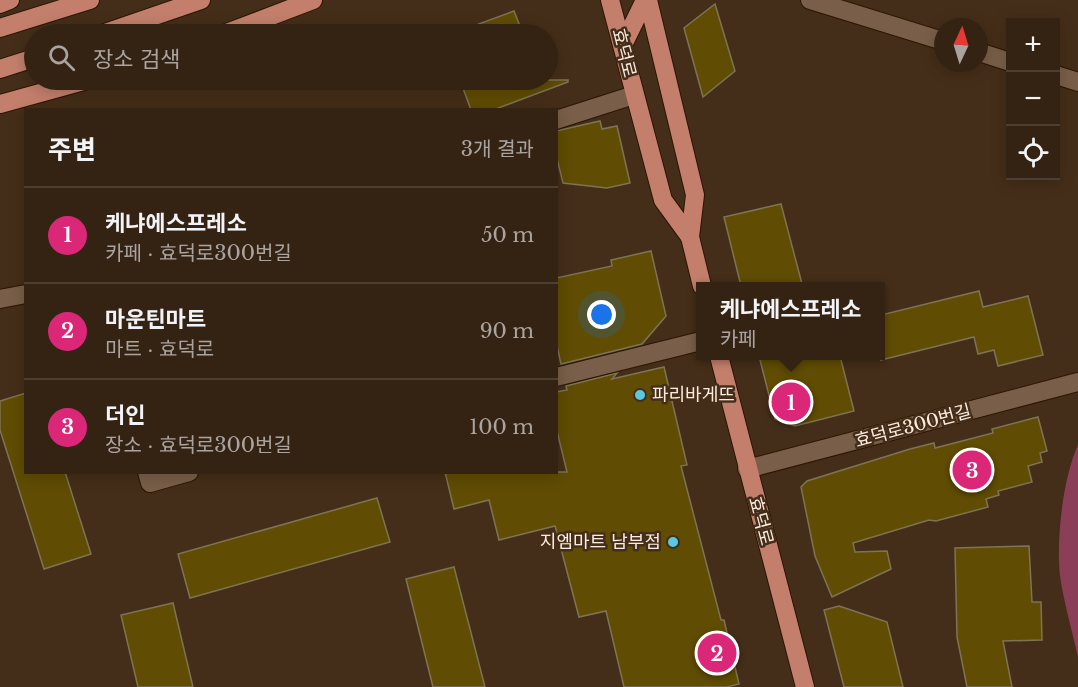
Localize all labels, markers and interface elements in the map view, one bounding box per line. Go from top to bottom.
north arrow [934,18,988,72]
map controls [1006,18,1060,180]
button: + [1006,18,1060,72]
search box [24,24,558,90]
street label: 효덕로 [607,26,641,80]
icon: search [45,41,78,74]
text: 장소 검색 [93,46,180,73]
button: − [1006,72,1060,126]
button: locate [1006,126,1060,180]
text: 주변 [48,134,96,166]
text: 3개 결과 [461,137,534,161]
text: 케냐에스프레소 [105,210,247,237]
text: 1 [63,223,72,247]
text: 50 m [481,223,534,247]
text: 카페 · 효덕로300번길 [105,241,292,265]
popup [696,282,885,360]
text: 케냐에스프레소 [720,296,861,323]
your location [587,300,616,329]
text: 마운틴마트 [105,306,206,333]
text: 2 [61,319,74,343]
text: 90 m [480,319,534,343]
text: 카페 [720,327,756,351]
text: 마트 · 효덕로 [105,337,214,361]
pin: 1 [772,380,810,424]
place label: 파리바게뜨 [652,384,735,406]
marker: 파리바게뜨 [633,388,647,402]
street label: 효덕로300번길 [852,400,974,452]
text: 더인 [105,402,145,429]
text: 3 [61,415,74,439]
text: 100 m [469,415,534,439]
text: 장소 · 효덕로300번길 [105,433,292,457]
pin: 3 [952,448,992,492]
street label: 효덕로 [744,494,778,548]
place label: 지엠마트 남부점 [540,531,661,553]
marker: 지엠마트 남부점 [666,535,680,549]
pin: 2 [698,630,736,676]

